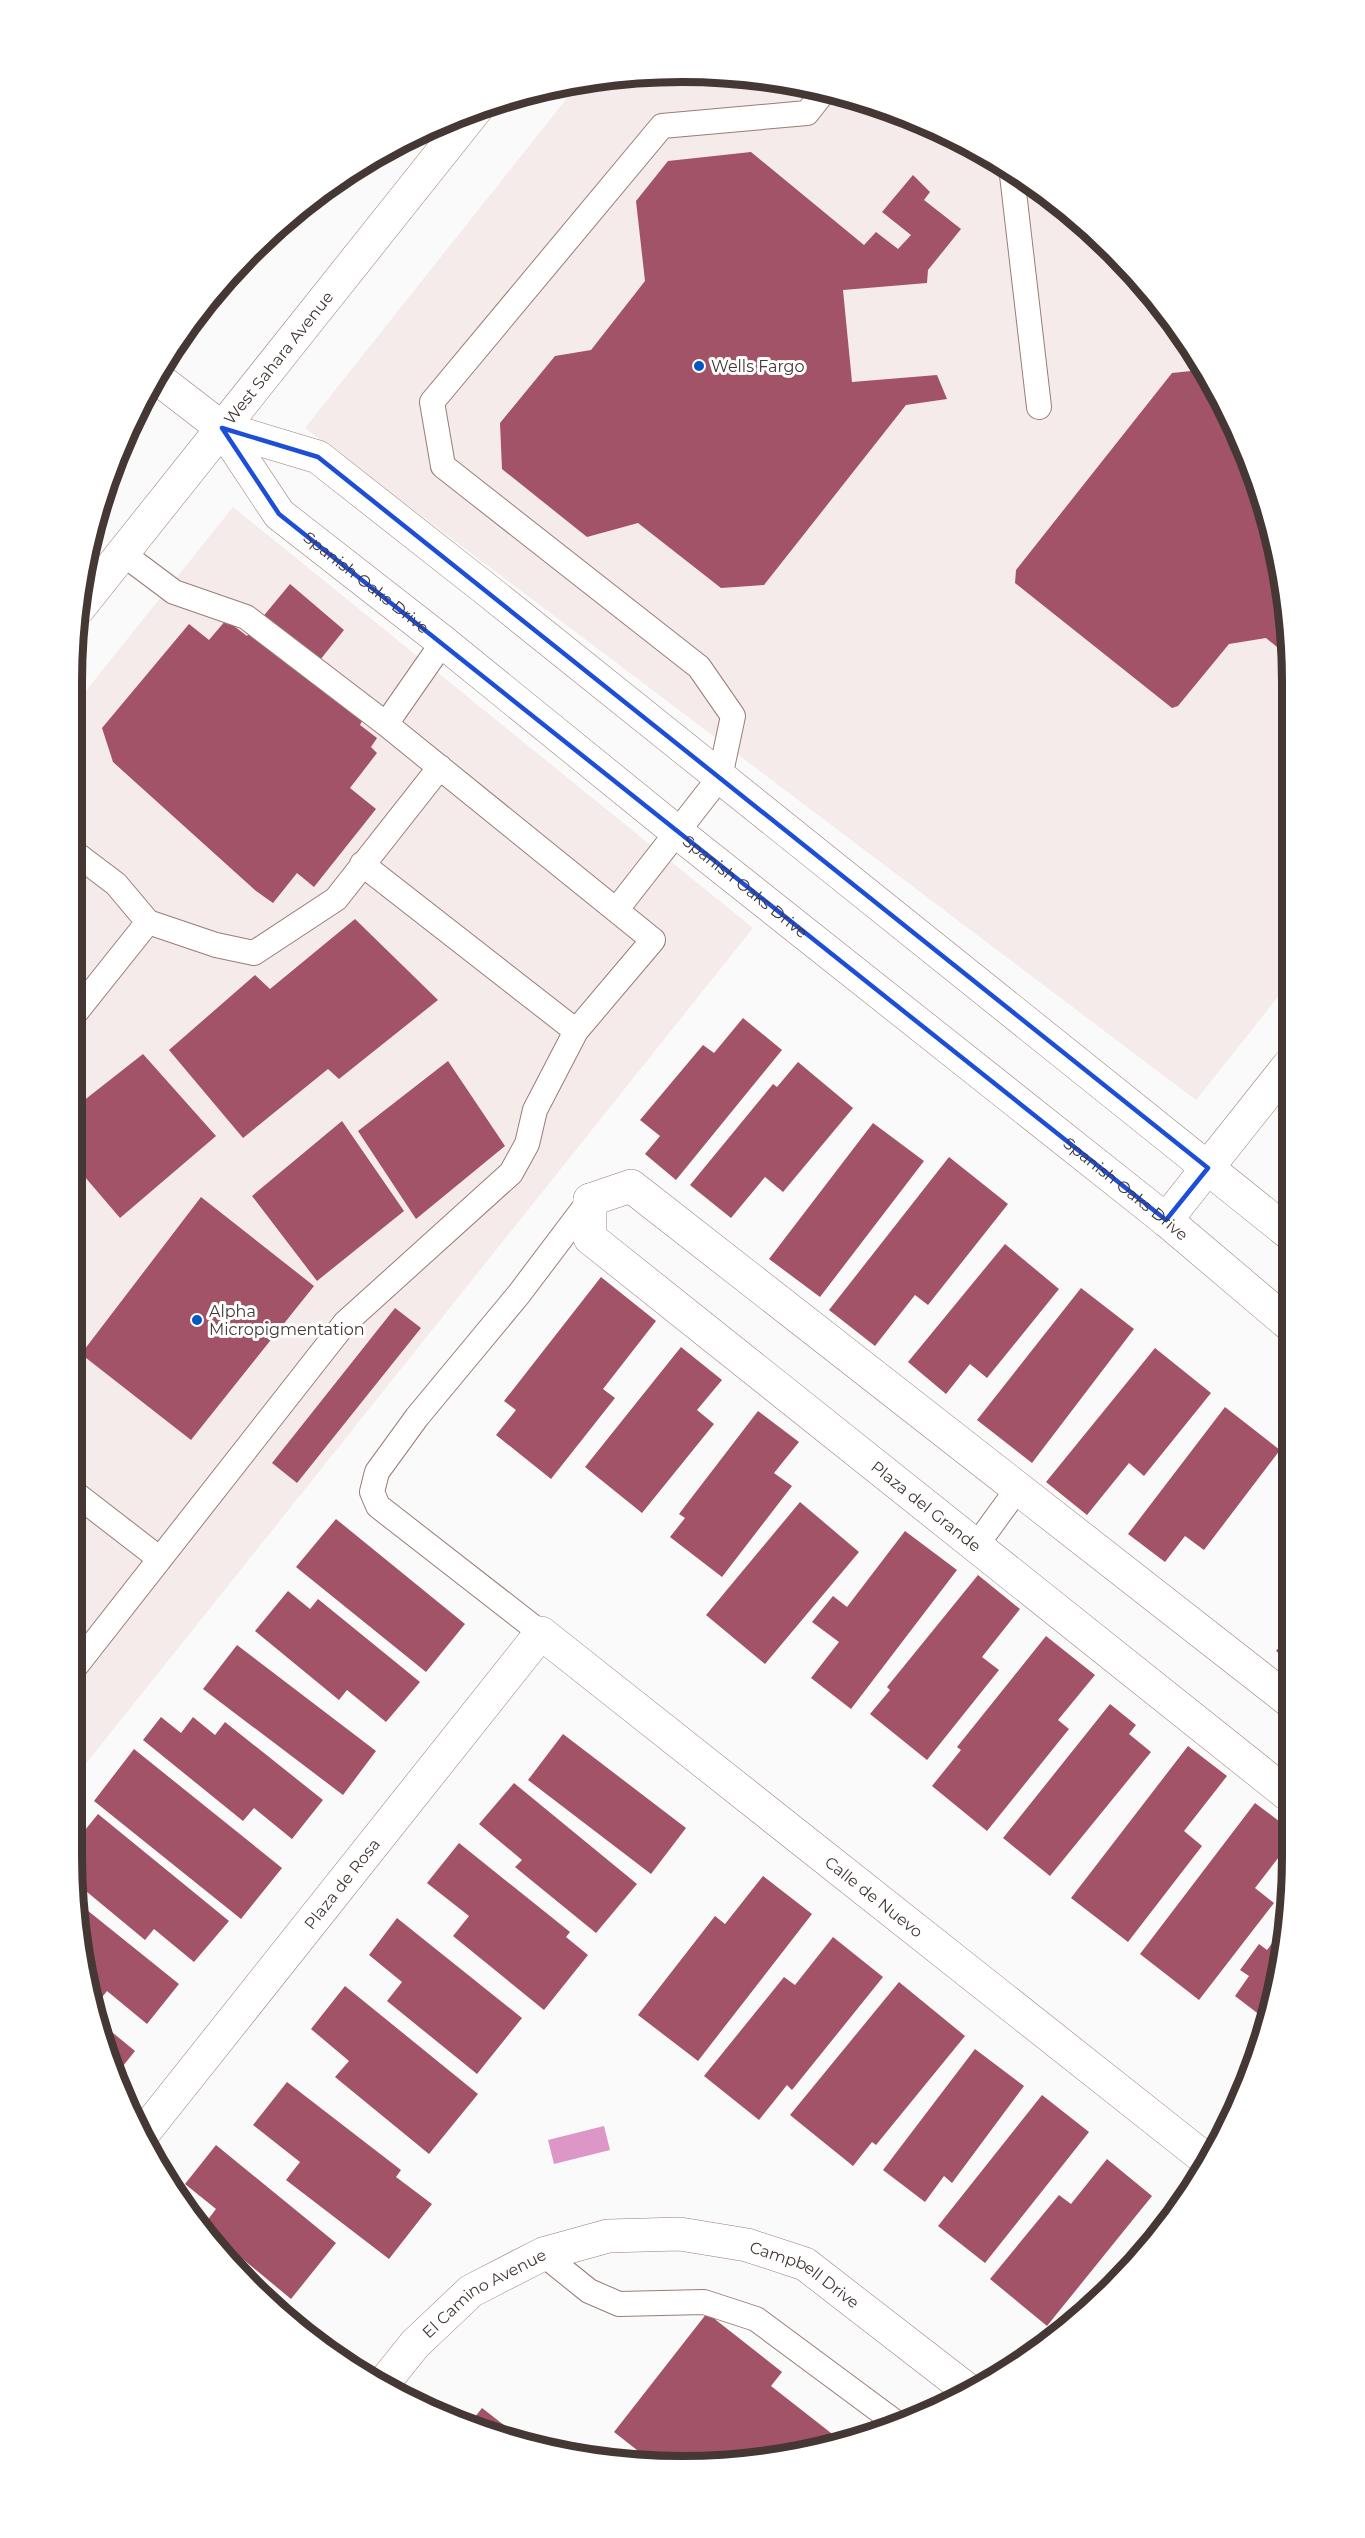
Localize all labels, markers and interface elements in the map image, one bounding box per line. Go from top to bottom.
street label: West Sahara Avenue [220,288,337,428]
place label: Wells Fargo [711,357,805,376]
marker: Wells Fargo [692,359,706,373]
street label: Spanish Oaks Drive [299,528,433,638]
street label: Spanish Oaks Drive [679,831,811,942]
street label: Spanish Oaks Drive [1060,1133,1192,1245]
place label: Alpha Micropigmentation [209,1302,365,1339]
marker: Alpha Micropigmentation [190,1313,204,1327]
street label: Plaza del Grande [867,1457,985,1556]
street label: Plaza de Rosa [300,1835,384,1933]
street label: Calle de Nuevo [821,1852,927,1942]
street label: Campbell Drive [747,2238,863,2312]
street label: El Camino Avenue [419,2245,549,2342]

